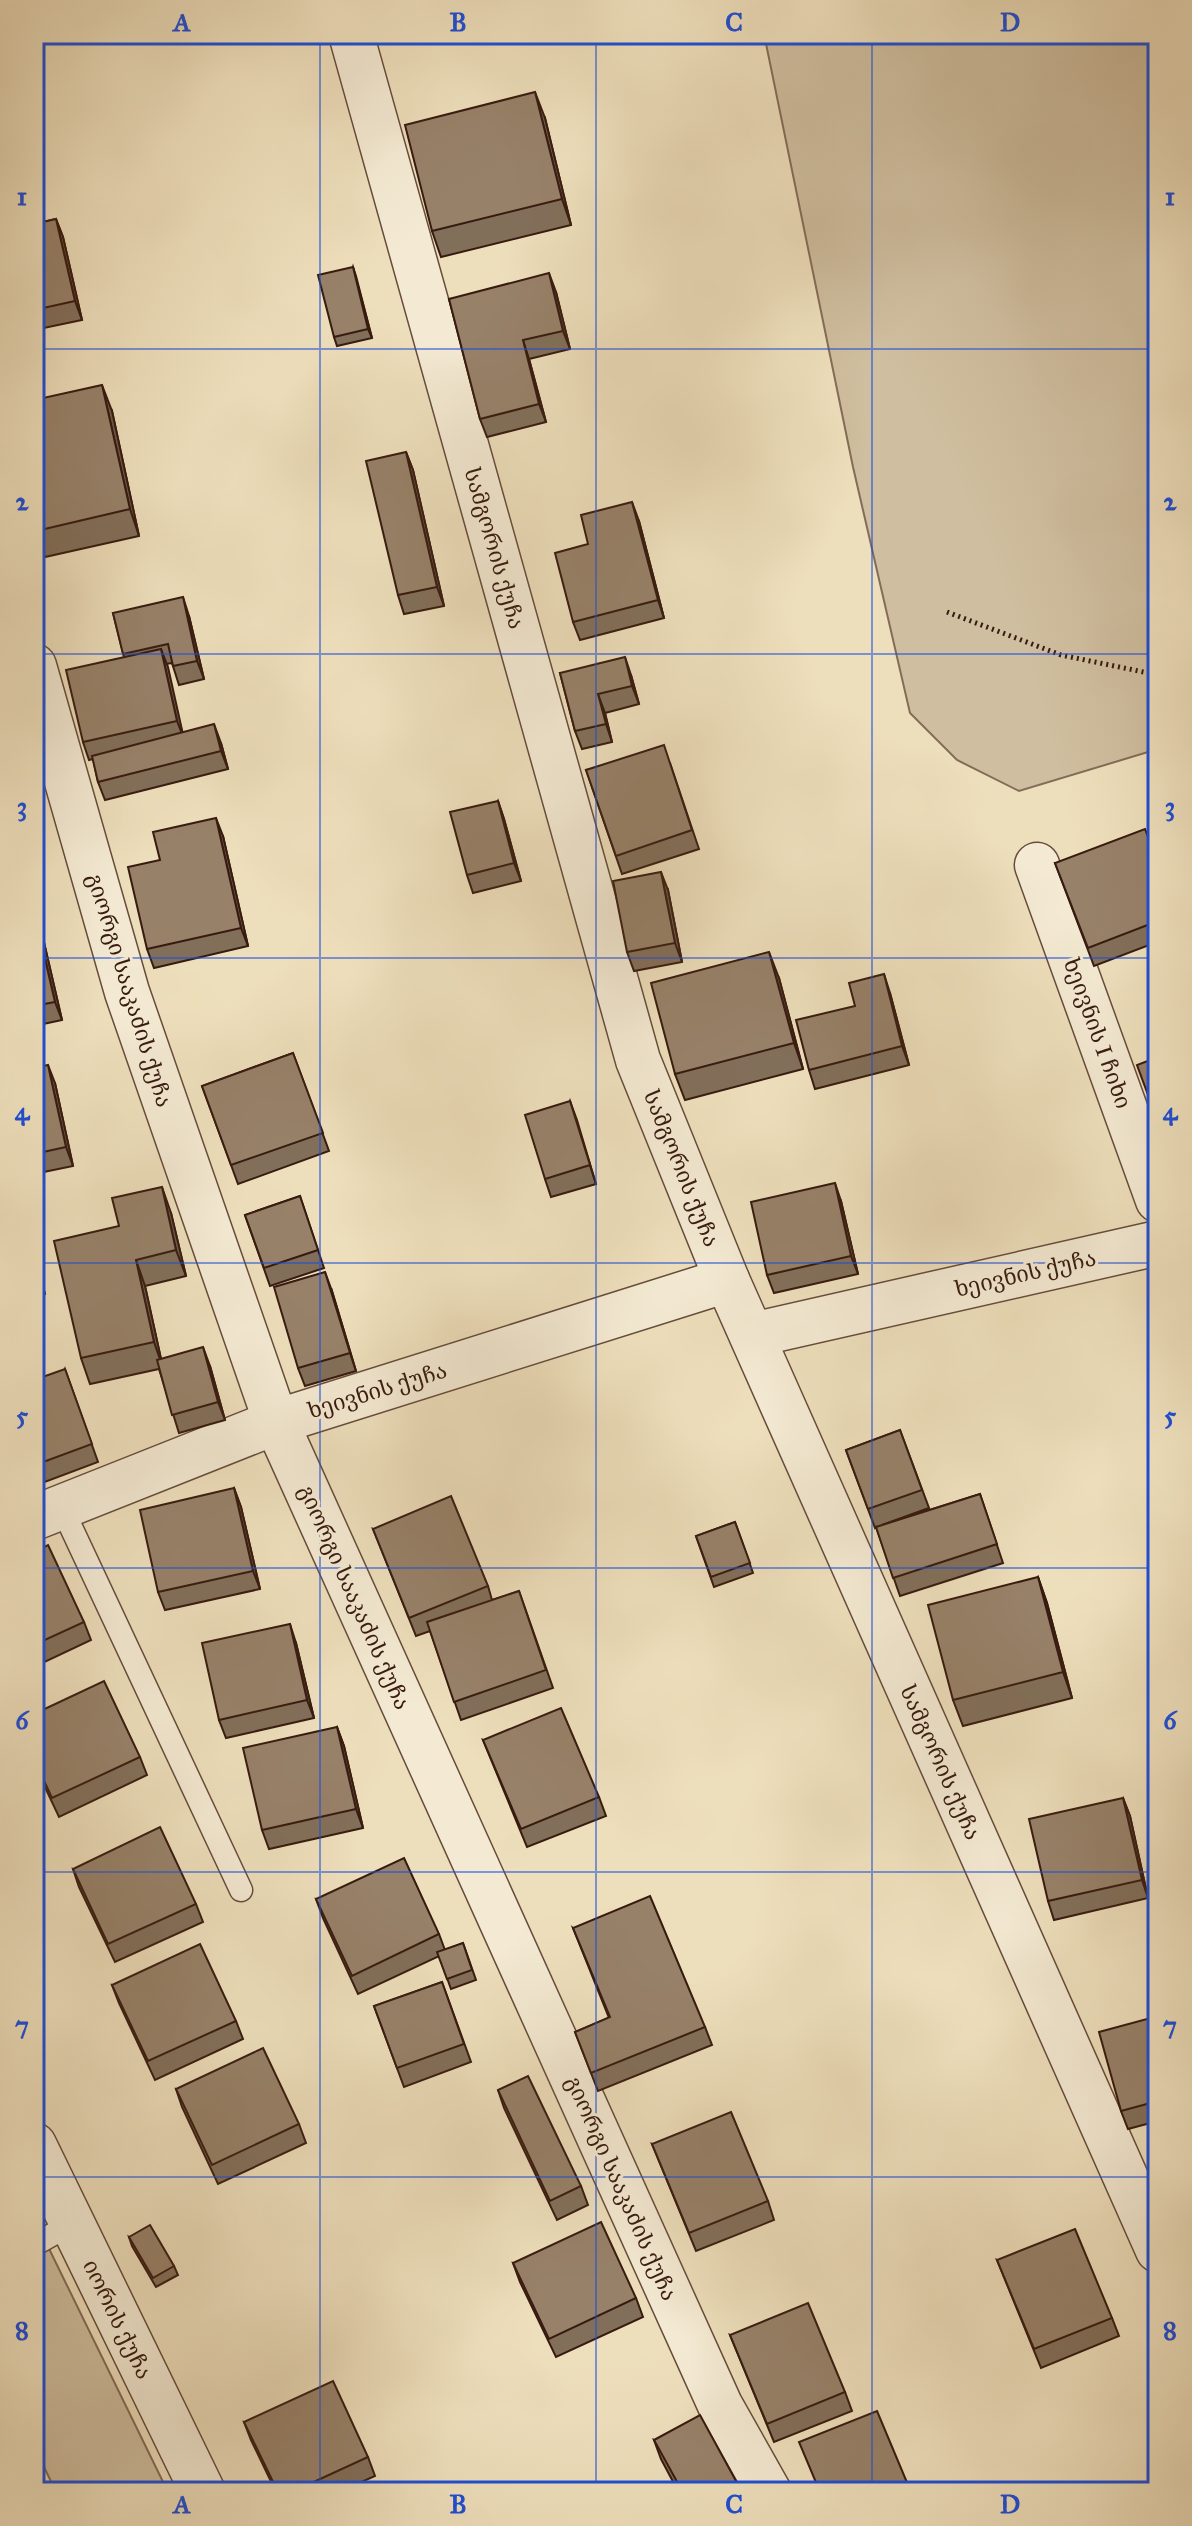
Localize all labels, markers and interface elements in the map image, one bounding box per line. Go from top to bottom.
text: A [171,6,191,38]
text: B [449,6,467,38]
text: C [725,6,743,38]
text: D [1000,6,1020,38]
text: 1 [17,180,27,212]
text: 1 [1165,180,1175,212]
street label: სამგორის ქუჩა [459,464,530,632]
text: 2 [16,485,30,517]
text: 2 [1164,485,1178,517]
text: 3 [17,790,27,822]
text: 3 [1165,790,1175,822]
street label: გიორგი სააკაძის ქუჩა [81,870,178,1110]
street label: ხეივნის I ჩიხი [1058,954,1137,1112]
street label: სამგორის ქუჩა [638,1086,725,1251]
text: 4 [15,1095,31,1127]
text: 4 [1163,1095,1179,1127]
street label: ხეივნის ქუჩა [952,1244,1099,1303]
street label: ხეივნის ქუჩა [304,1356,450,1425]
text: 5 [16,1399,29,1431]
text: 5 [1164,1399,1177,1431]
street label: გიორგი სააკაძის ქუჩა [293,1481,416,1714]
street label: სამგორის ქუჩა [894,1680,987,1844]
text: 6 [15,1704,30,1736]
text: 6 [1163,1704,1178,1736]
text: 7 [15,2009,29,2041]
text: 7 [1163,2009,1177,2041]
street label: გიორგი სააკაძის ქუჩა [560,2072,683,2305]
street label: იორის ქუჩა [77,2255,158,2383]
text: 8 [15,2314,29,2346]
text: 8 [1163,2314,1177,2346]
text: A [171,2488,191,2520]
text: B [449,2488,467,2520]
text: C [725,2488,743,2520]
text: D [1000,2488,1020,2520]

